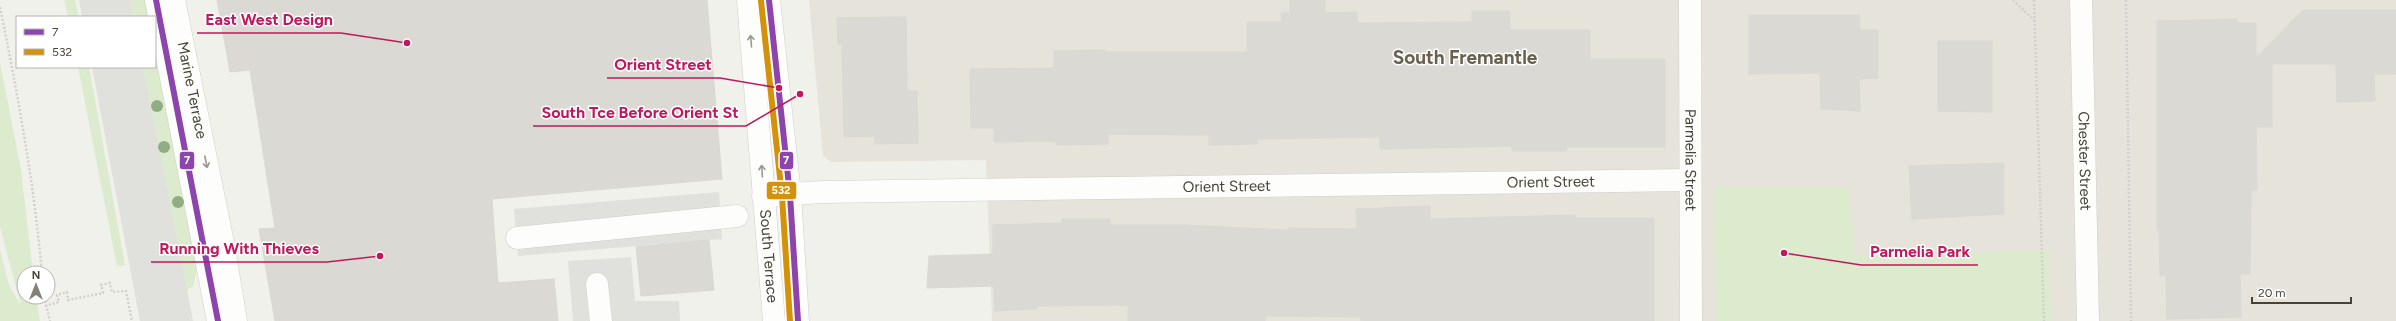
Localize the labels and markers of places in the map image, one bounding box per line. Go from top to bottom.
callout: East West Design [197,5,341,33]
callout: Orient Street [607,50,720,78]
callout: South Tce Before Orient St [533,98,746,126]
callout: Running With Thieves [151,234,327,262]
callout: Parmelia Park [1861,237,1978,265]

